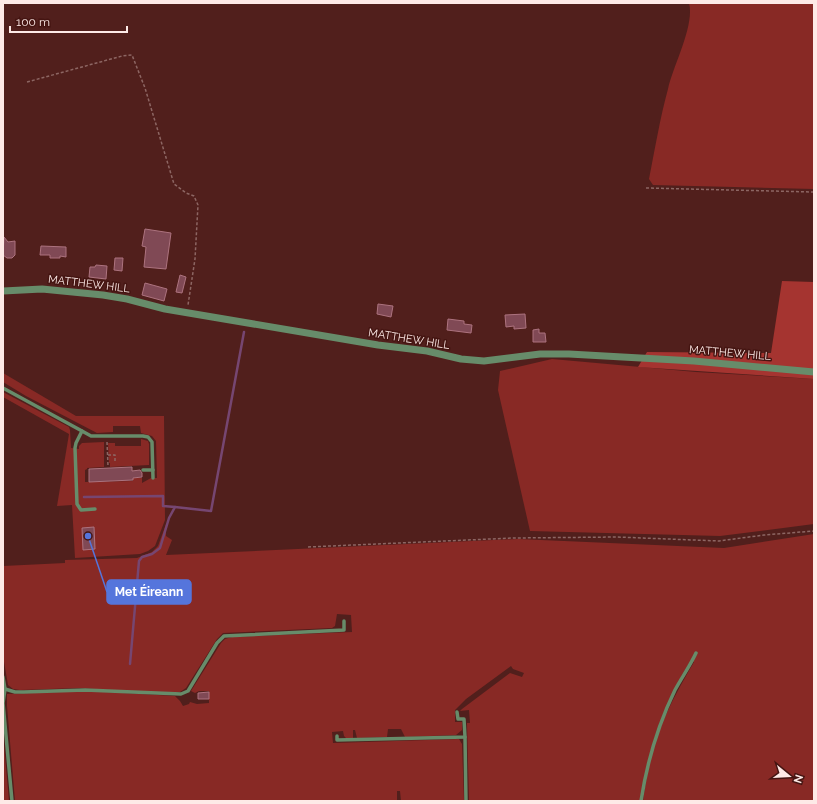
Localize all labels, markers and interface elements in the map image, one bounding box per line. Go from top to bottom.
scale bar [10,8,127,34]
text: 100 m [16,15,50,29]
street label: MATTHEW HILL [47,273,131,296]
street label: MATTHEW HILL [367,326,451,352]
street label: MATTHEW HILL [688,343,772,363]
callout: Met Éireann [107,580,191,604]
text: Met Éireann [115,584,183,599]
north arrow [769,756,809,796]
text: N [791,773,806,785]

